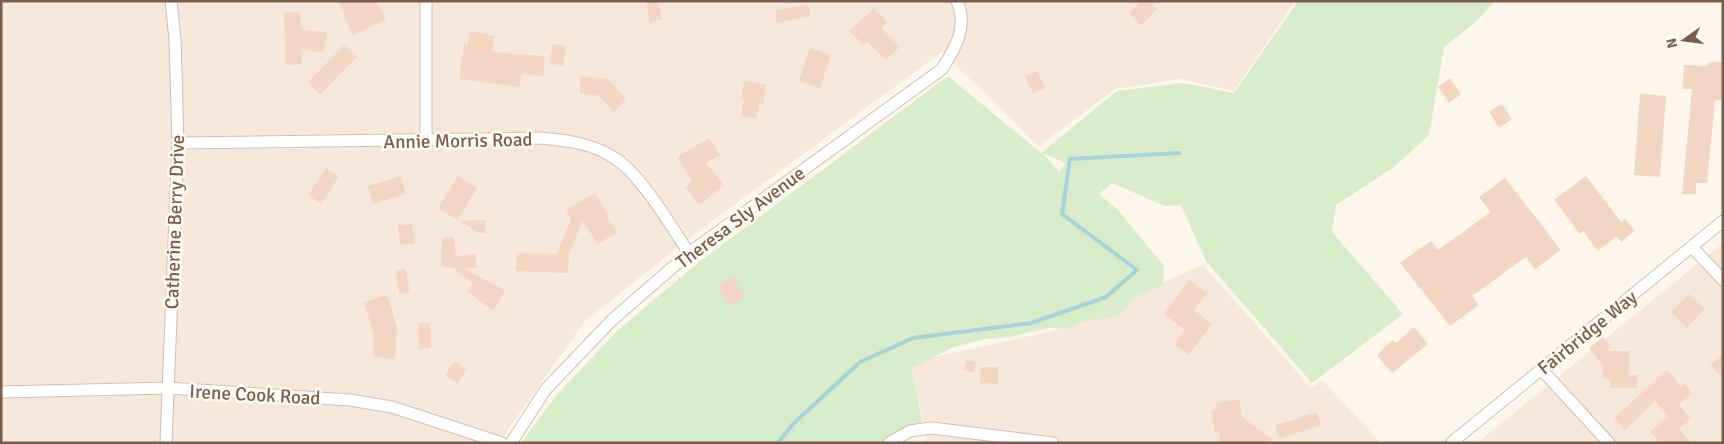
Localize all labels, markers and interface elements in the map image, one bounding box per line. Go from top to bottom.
north arrow [1659,15,1709,65]
text: N [1662,36,1681,50]
street label: Annie Morris Road [383,128,533,154]
street label: Catherine Berry Drive [160,134,190,310]
street label: Theresa Sly Avenue [671,161,810,274]
street label: Fairbridge Way [1533,285,1642,380]
street label: Irene Cook Road [189,380,321,410]

